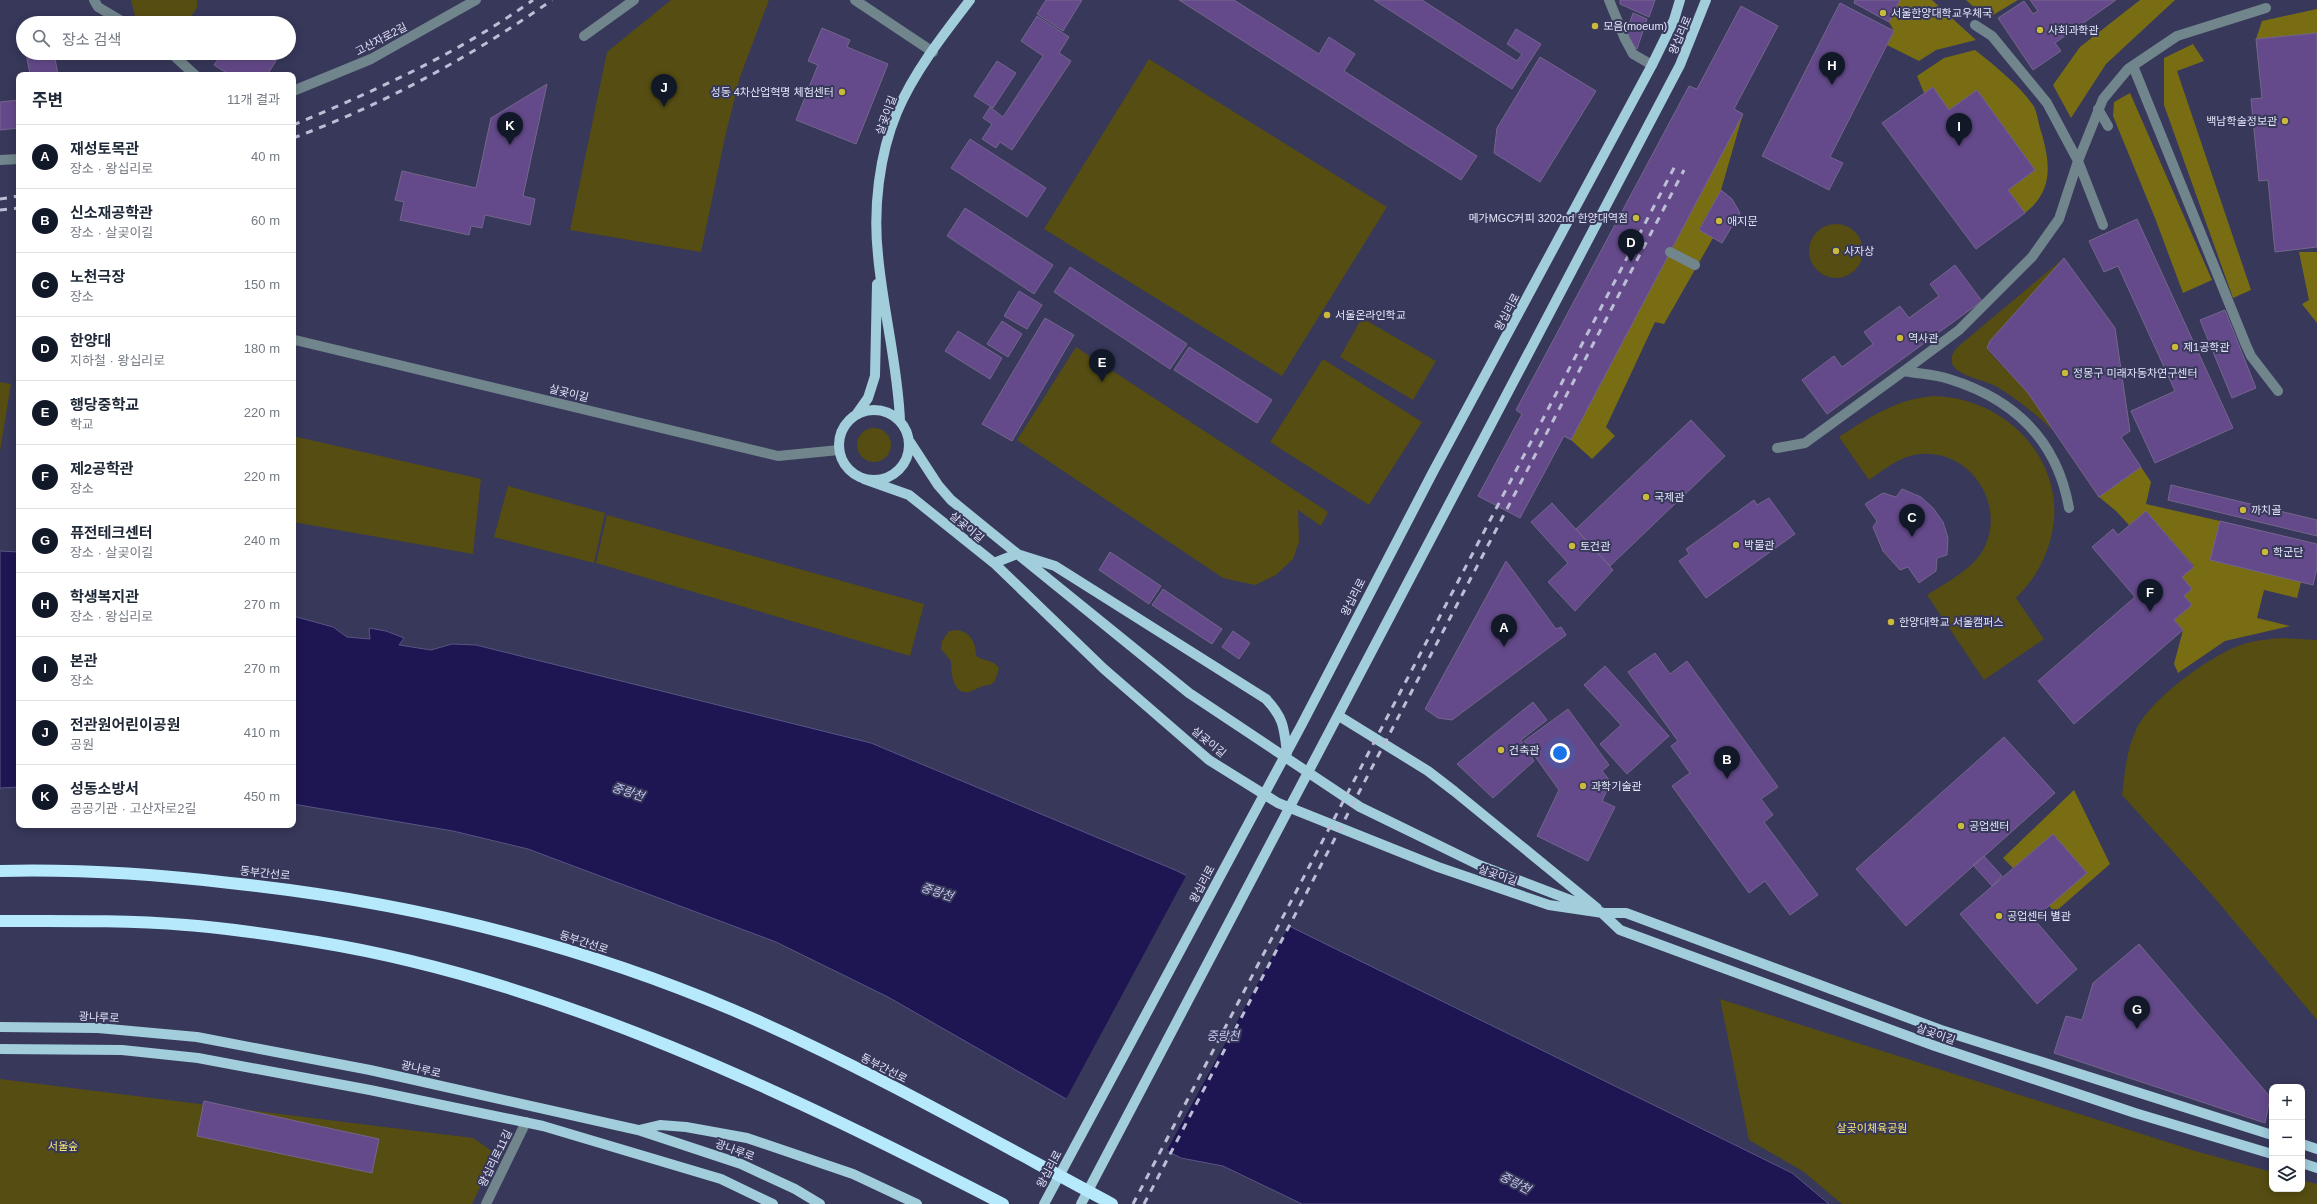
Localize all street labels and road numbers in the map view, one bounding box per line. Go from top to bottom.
street label: 왕십리로 [1667,14,1693,56]
street label: 고산자로2길 [353,20,409,58]
street label: 살곶이길 [873,94,899,136]
street label: 왕십리로 [1492,291,1522,333]
street label: 살곶이길 [548,382,590,404]
street label: 살곶이길 [947,510,987,544]
street label: 왕십리로 [1338,576,1368,618]
street label: 살곶이길 [1189,725,1229,759]
street label: 왕십리로 [1187,863,1217,905]
street label: 살곶이길 [1477,863,1519,887]
street label: 동부간선로 [239,864,291,882]
street label: 동부간선로 [558,928,610,956]
street label: 광나루로 [78,1010,120,1024]
street label: 살곶이길 [1915,1022,1957,1046]
street label: 동부간선로 [859,1051,909,1085]
street label: 광나루로 [400,1059,442,1079]
street label: 왕십리로11길 [476,1127,514,1189]
street label: 광나루로 [714,1137,756,1163]
street label: 왕십리로 [1034,1148,1064,1190]

